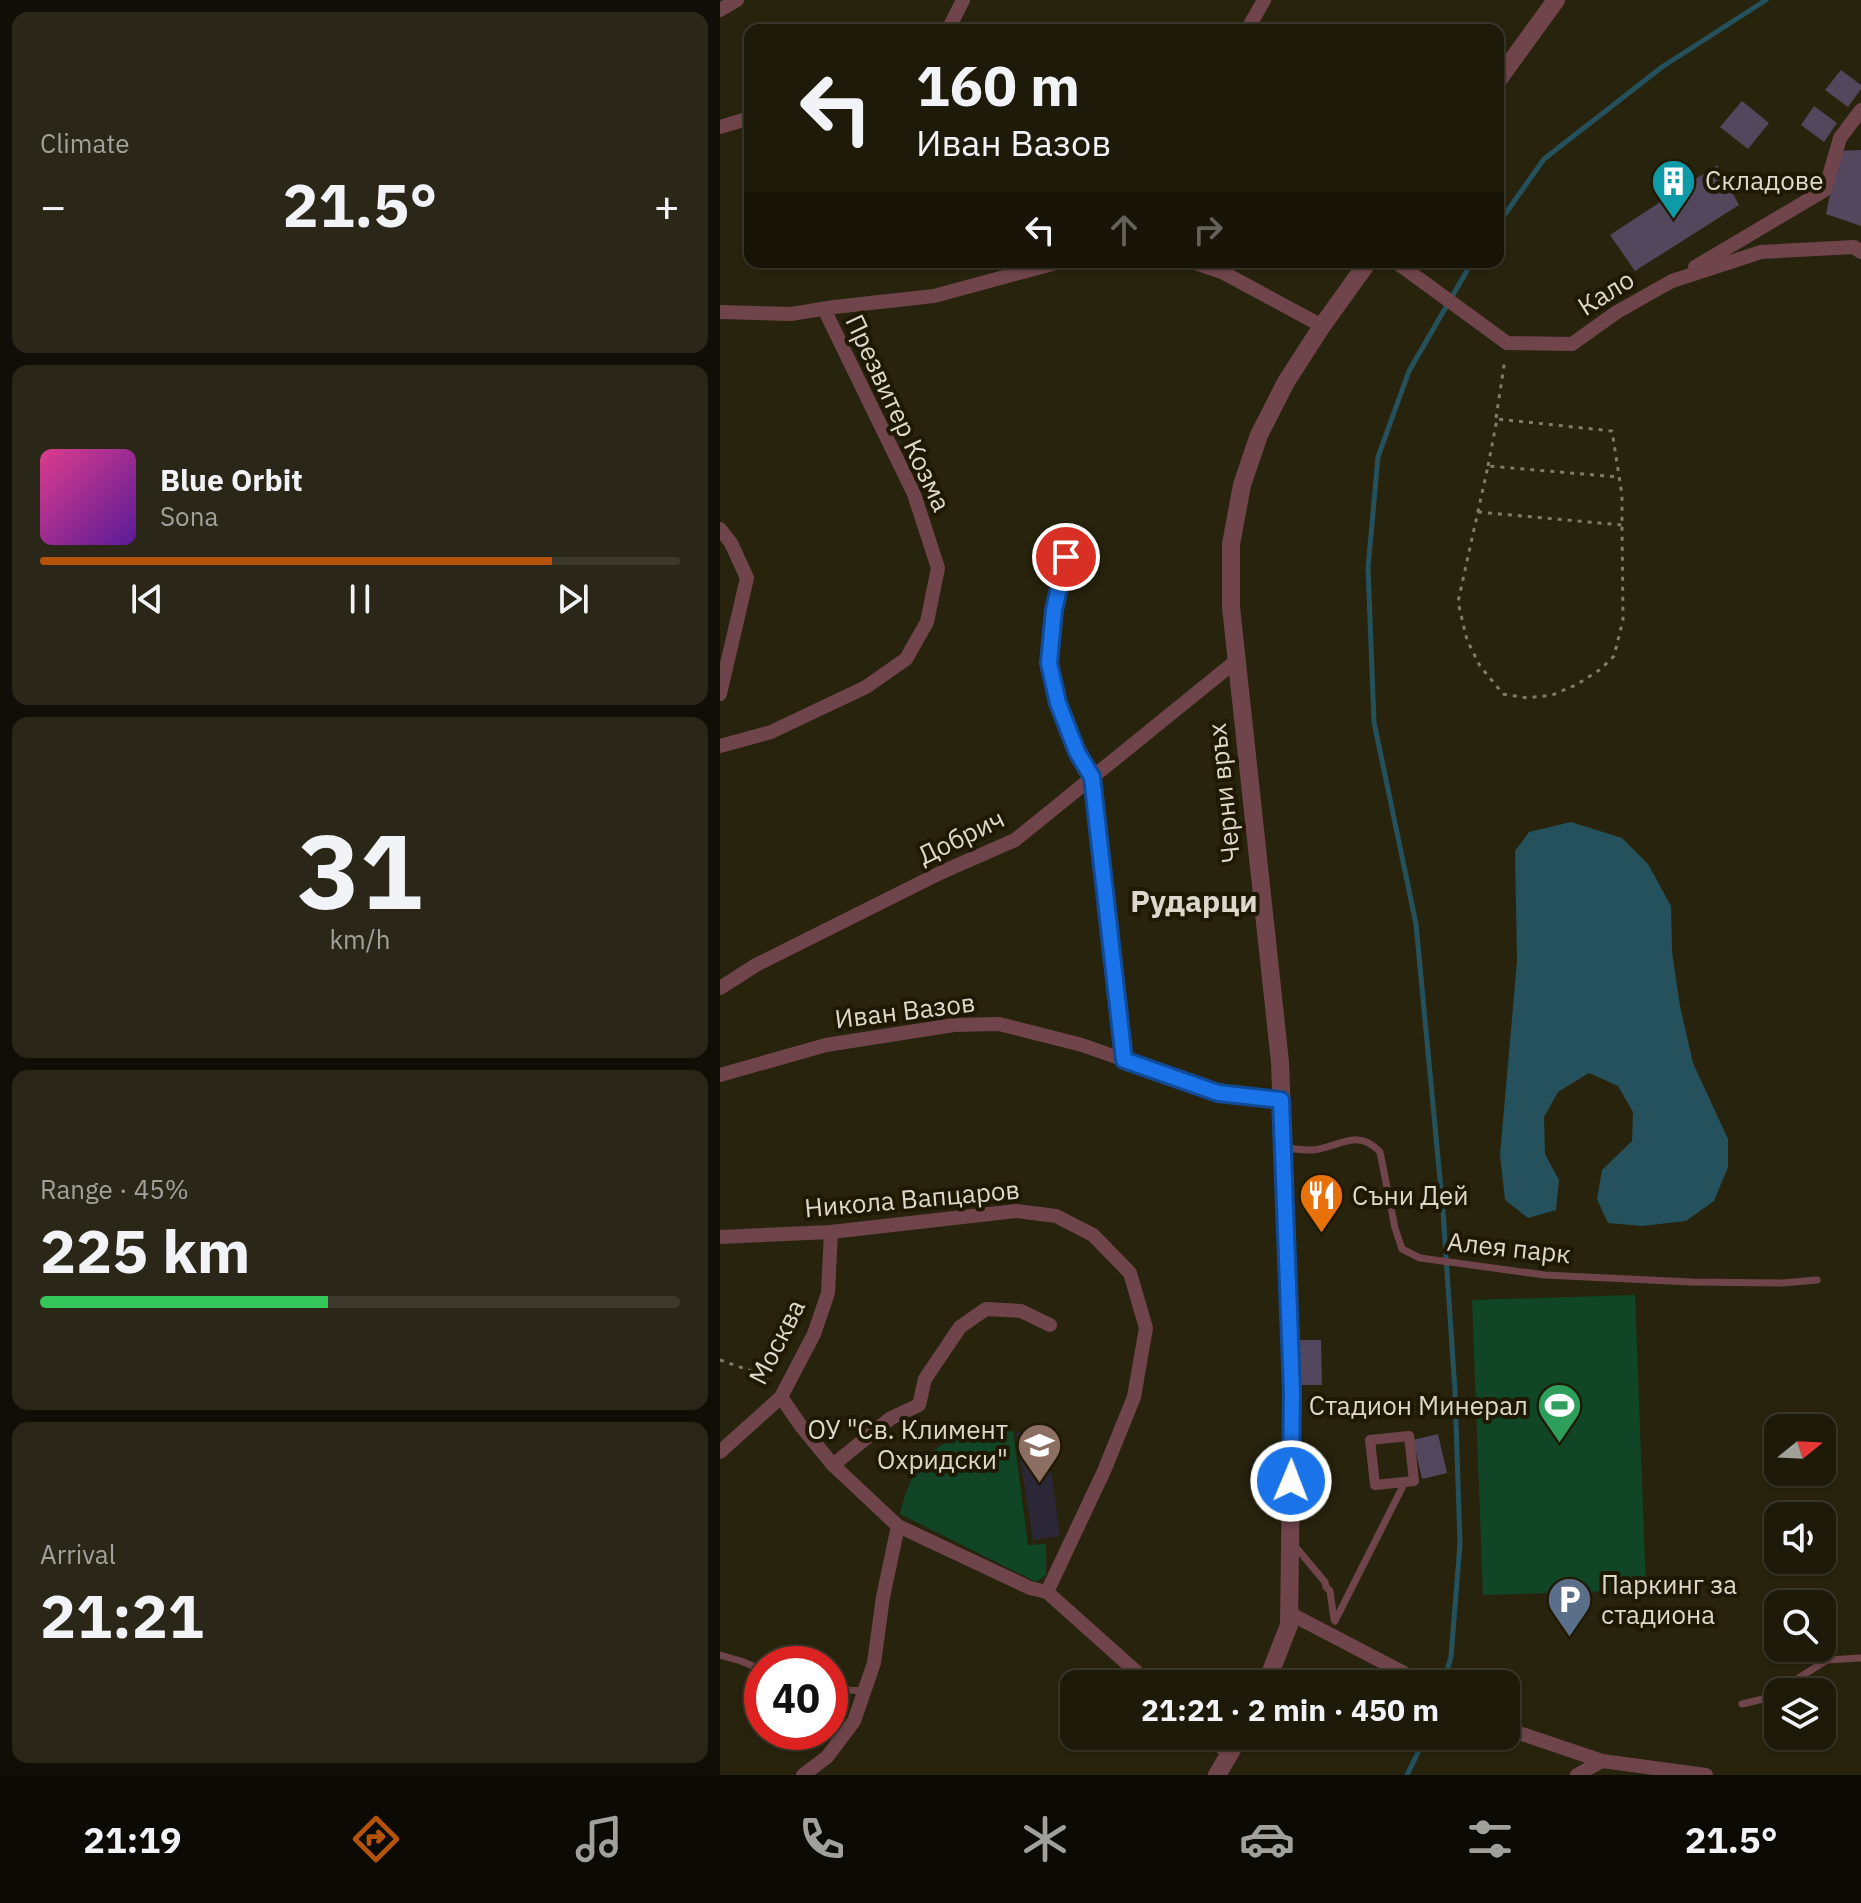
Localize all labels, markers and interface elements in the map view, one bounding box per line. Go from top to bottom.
text: 160 m [916,49,1080,121]
icon: left [784,56,888,160]
text: Иван Вазов [916,119,1111,166]
text: Climate [40,126,130,160]
building icon: Складове [1650,157,1698,220]
place label: Складове [1705,163,1823,197]
text: 21.5° [283,165,437,244]
text: − [40,177,66,234]
text: + [654,177,680,234]
icon: left [1018,208,1062,252]
icon: ahead [1102,208,1146,252]
icon: right [1186,208,1230,252]
street label: Кало [1571,262,1640,323]
street label: Презвитер Козма [838,309,959,517]
text: Blue Orbit [160,460,303,499]
text: Sona [160,499,218,533]
pin [1032,523,1100,591]
icon: arrive [1044,535,1088,579]
icon: previous [125,577,169,621]
icon: pause [338,577,382,621]
icon: next [551,577,595,621]
street label: Черни връх [1199,722,1247,865]
street label: Добрич [912,801,1010,872]
text: 31 [298,802,422,938]
district label: Рударци [1130,881,1258,920]
text: km/h [329,922,391,956]
street label: Иван Вазов [833,985,977,1035]
text: Range · 45% [40,1172,189,1206]
street label: Никола Вапцаров [803,1172,1021,1224]
restaurant icon: Съни Дей [1297,1172,1345,1235]
place label: Съни Дей [1352,1178,1469,1212]
text: 225 km [40,1211,250,1290]
street label: Алея парк [1446,1224,1573,1270]
street label: Москва [740,1293,812,1390]
sports icon: Стадион Минерал [1535,1382,1583,1445]
place label: Стадион Минерал [1309,1388,1528,1422]
place label: ОУ "Св. Климент Охридски" [807,1412,1008,1476]
north arrow [1764,1414,1836,1486]
map controls [1764,1414,1836,1750]
school or university icon: ОУ "Св. Климент Охридски" [1015,1421,1063,1484]
position arrow [1249,1439,1333,1523]
button: sound [1764,1502,1836,1574]
text: Arrival [40,1537,116,1571]
place label: Паркинг за стадиона [1601,1567,1737,1631]
text: 21:21 [40,1576,204,1655]
parking icon: Паркинг за стадиона [1546,1576,1594,1639]
button: search [1764,1590,1836,1662]
speed limit sign: 40 [744,1646,848,1750]
button: layers [1764,1678,1836,1750]
text: 21:21 · 2 min · 450 m [1141,1690,1439,1729]
icon: directions [348,1811,404,1867]
icon: music [571,1811,627,1867]
icon: phone [794,1811,850,1867]
icon: climate [1017,1811,1073,1867]
icon: car [1239,1811,1295,1867]
icon: filters [1462,1811,1518,1867]
text: 21:19 [83,1816,182,1863]
text: 21.5° [1685,1816,1778,1863]

